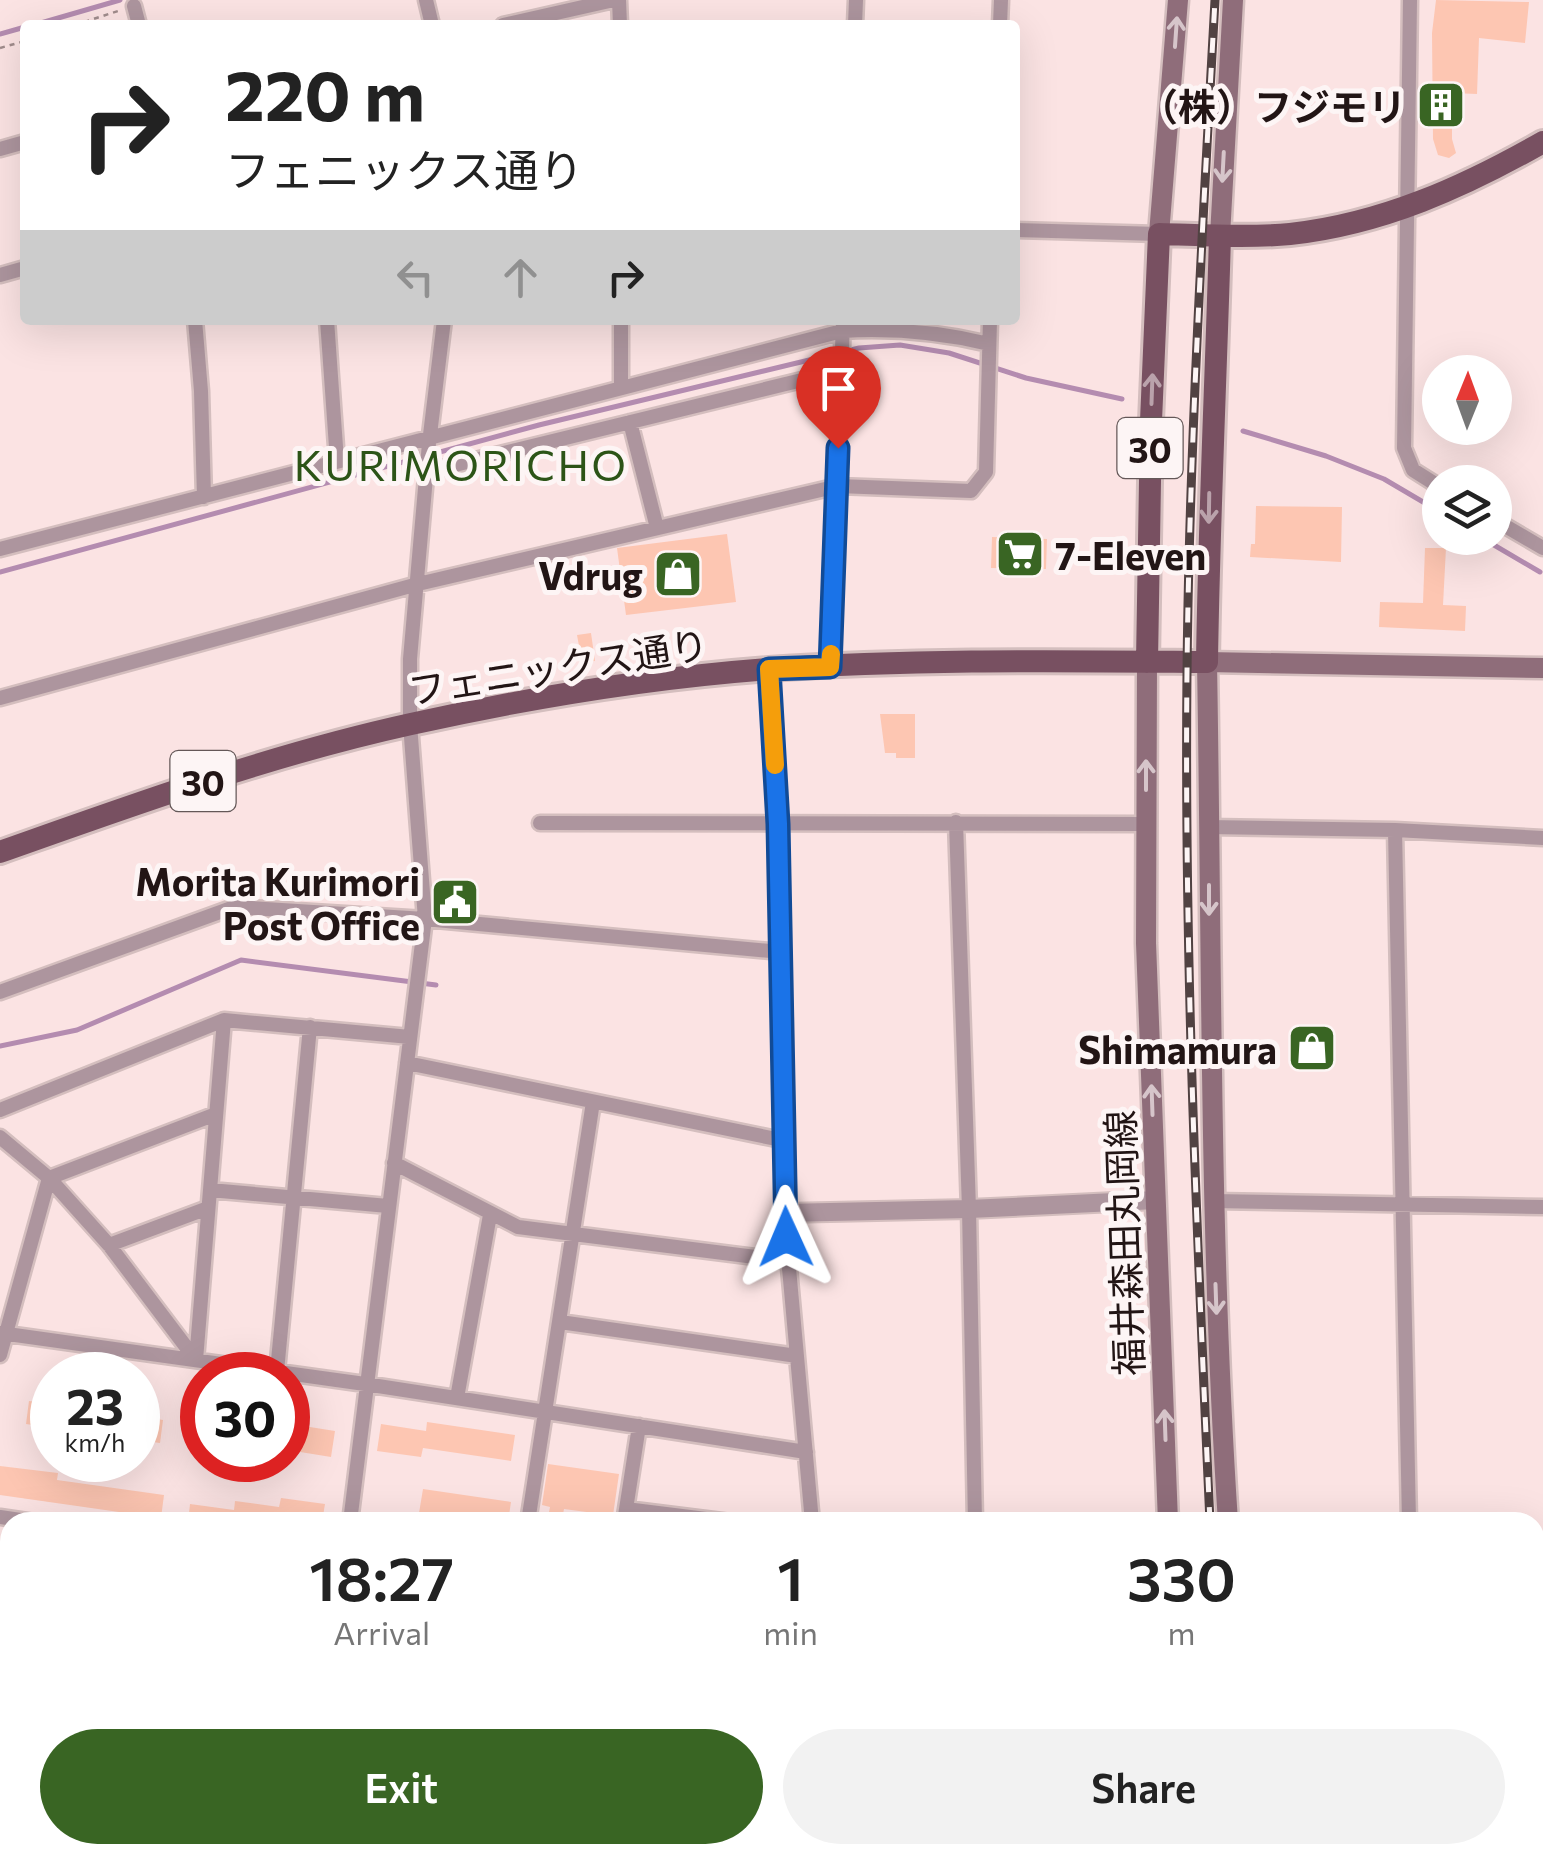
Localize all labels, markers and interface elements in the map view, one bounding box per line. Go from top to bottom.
one-way arrow [1166,17,1185,49]
text: 220 m [225,50,425,135]
icon: right [60,60,190,190]
building icon: （株）フジモリ [1415,79,1467,131]
place label: （株）フジモリ [1140,82,1406,129]
text: フェニックス通り [225,141,584,196]
one-way arrow [1214,151,1233,183]
icon: left [388,250,443,305]
icon: ahead [493,250,548,305]
icon: right [598,250,653,305]
pin [796,346,881,449]
north arrow [1422,355,1512,445]
map controls [1422,355,1512,555]
icon: arrive [811,361,866,416]
one-way arrow [1143,374,1162,406]
road number: 30 [1118,418,1182,478]
district label: KURIMORICHO [294,438,628,490]
button: layers [1422,465,1512,555]
one-way arrow [1200,490,1218,523]
supermarket icon: 7-Eleven [994,528,1046,580]
place label: 7-Eleven [1055,531,1206,578]
shop icon: Vdrug [652,548,704,600]
place label: Vdrug [538,551,643,598]
street label: フェニックス通り [405,619,711,713]
road number: 30 [170,751,236,811]
one-way arrow [1136,760,1156,792]
place label: Morita Kurimori Post Office [135,857,420,948]
public building icon: Morita Kurimori Post Office [429,876,481,928]
one-way arrow [1199,883,1218,915]
shop icon: Shimamura [1286,1022,1338,1074]
place label: Shimamura [1078,1025,1277,1072]
one-way arrow [1142,1085,1161,1117]
street label: 福井森田丸岡線 [1095,1109,1151,1377]
position arrow [734,1185,838,1289]
one-way arrow [1207,1282,1226,1314]
speed limit sign: 30 [180,1352,310,1482]
text: 23 [66,1374,124,1435]
one-way arrow [1155,1410,1174,1442]
text: km/h [65,1427,125,1457]
text: 18:27 [309,1540,454,1613]
text: 1 [777,1540,804,1613]
text: 330 [1127,1540,1236,1613]
text: Arrival [333,1612,430,1652]
text: min [763,1612,818,1652]
text: m [1167,1612,1195,1652]
button: Exit [40,1729,763,1844]
button: Share [783,1729,1505,1844]

